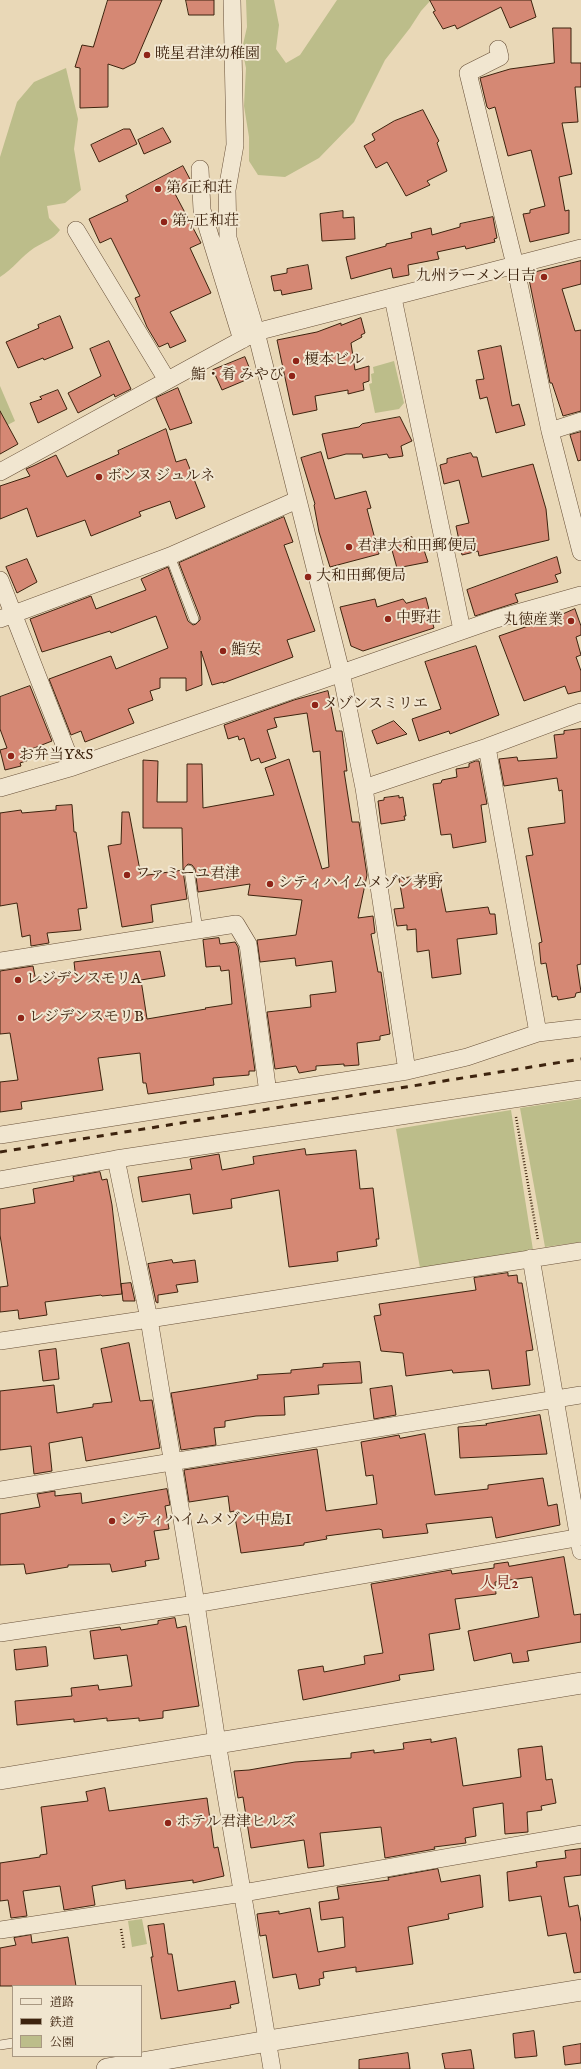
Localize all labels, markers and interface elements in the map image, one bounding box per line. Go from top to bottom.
place label: 暁星君津幼稚園 [155,46,260,64]
marker: 暁星君津幼稚園 [142,50,152,60]
place label: 第6正和荘 [166,180,232,198]
marker: 第6正和荘 [153,184,163,194]
place label: 第7正和荘 [172,213,239,231]
marker: 第7正和荘 [159,217,169,227]
place label: 九州ラーメン日吉 [416,268,536,286]
marker: 九州ラーメン日吉 [539,272,549,282]
place label: 榎本ビル [304,352,364,370]
marker: 榎本ビル [291,356,301,366]
place label: 鮨・肴 みやび [191,367,284,385]
marker: 鮨・肴 みやび [287,371,297,381]
place label: ボンヌ ジュルネ [107,468,215,486]
marker: ボンヌ ジュルネ [94,472,104,482]
place label: 君津大和田郵便局 [357,538,477,556]
marker: 君津大和田郵便局 [344,542,354,552]
place label: 大和田郵便局 [316,568,406,586]
marker: 大和田郵便局 [303,572,313,582]
place label: 中野荘 [396,610,441,628]
place label: 丸徳産業 [503,612,563,630]
marker: 中野荘 [383,614,393,624]
marker: 丸徳産業 [566,616,576,626]
place label: 鮨安 [231,642,261,660]
marker: 鮨安 [218,646,228,656]
place label: メゾンスミリエ [323,696,428,714]
marker: メゾンスミリエ [310,700,320,710]
place label: お弁当Y&S [19,747,93,765]
marker: お弁当Y&S [6,751,16,761]
place label: ファミーユ君津 [135,866,240,884]
marker: ファミーユ君津 [122,870,132,880]
place label: シティハイムメゾン茅野 [278,875,443,893]
marker: シティハイムメゾン茅野 [265,879,275,889]
place label: レジデンスモリA [26,971,141,989]
marker: レジデンスモリA [13,975,23,985]
place label: レジデンスモリB [29,1009,144,1027]
marker: レジデンスモリB [16,1013,26,1023]
place label: シティハイムメゾン中島I [120,1512,291,1530]
marker: シティハイムメゾン中島I [107,1516,117,1526]
district label: 人見2 [479,1575,519,1595]
place label: ホテル君津ヒルズ [176,1814,296,1832]
marker: ホテル君津ヒルズ [163,1818,173,1828]
legend [12,1985,142,2057]
text: 道路 [50,1995,74,2010]
text: 鉄道 [50,2015,74,2030]
text: 公園 [50,2035,74,2050]

